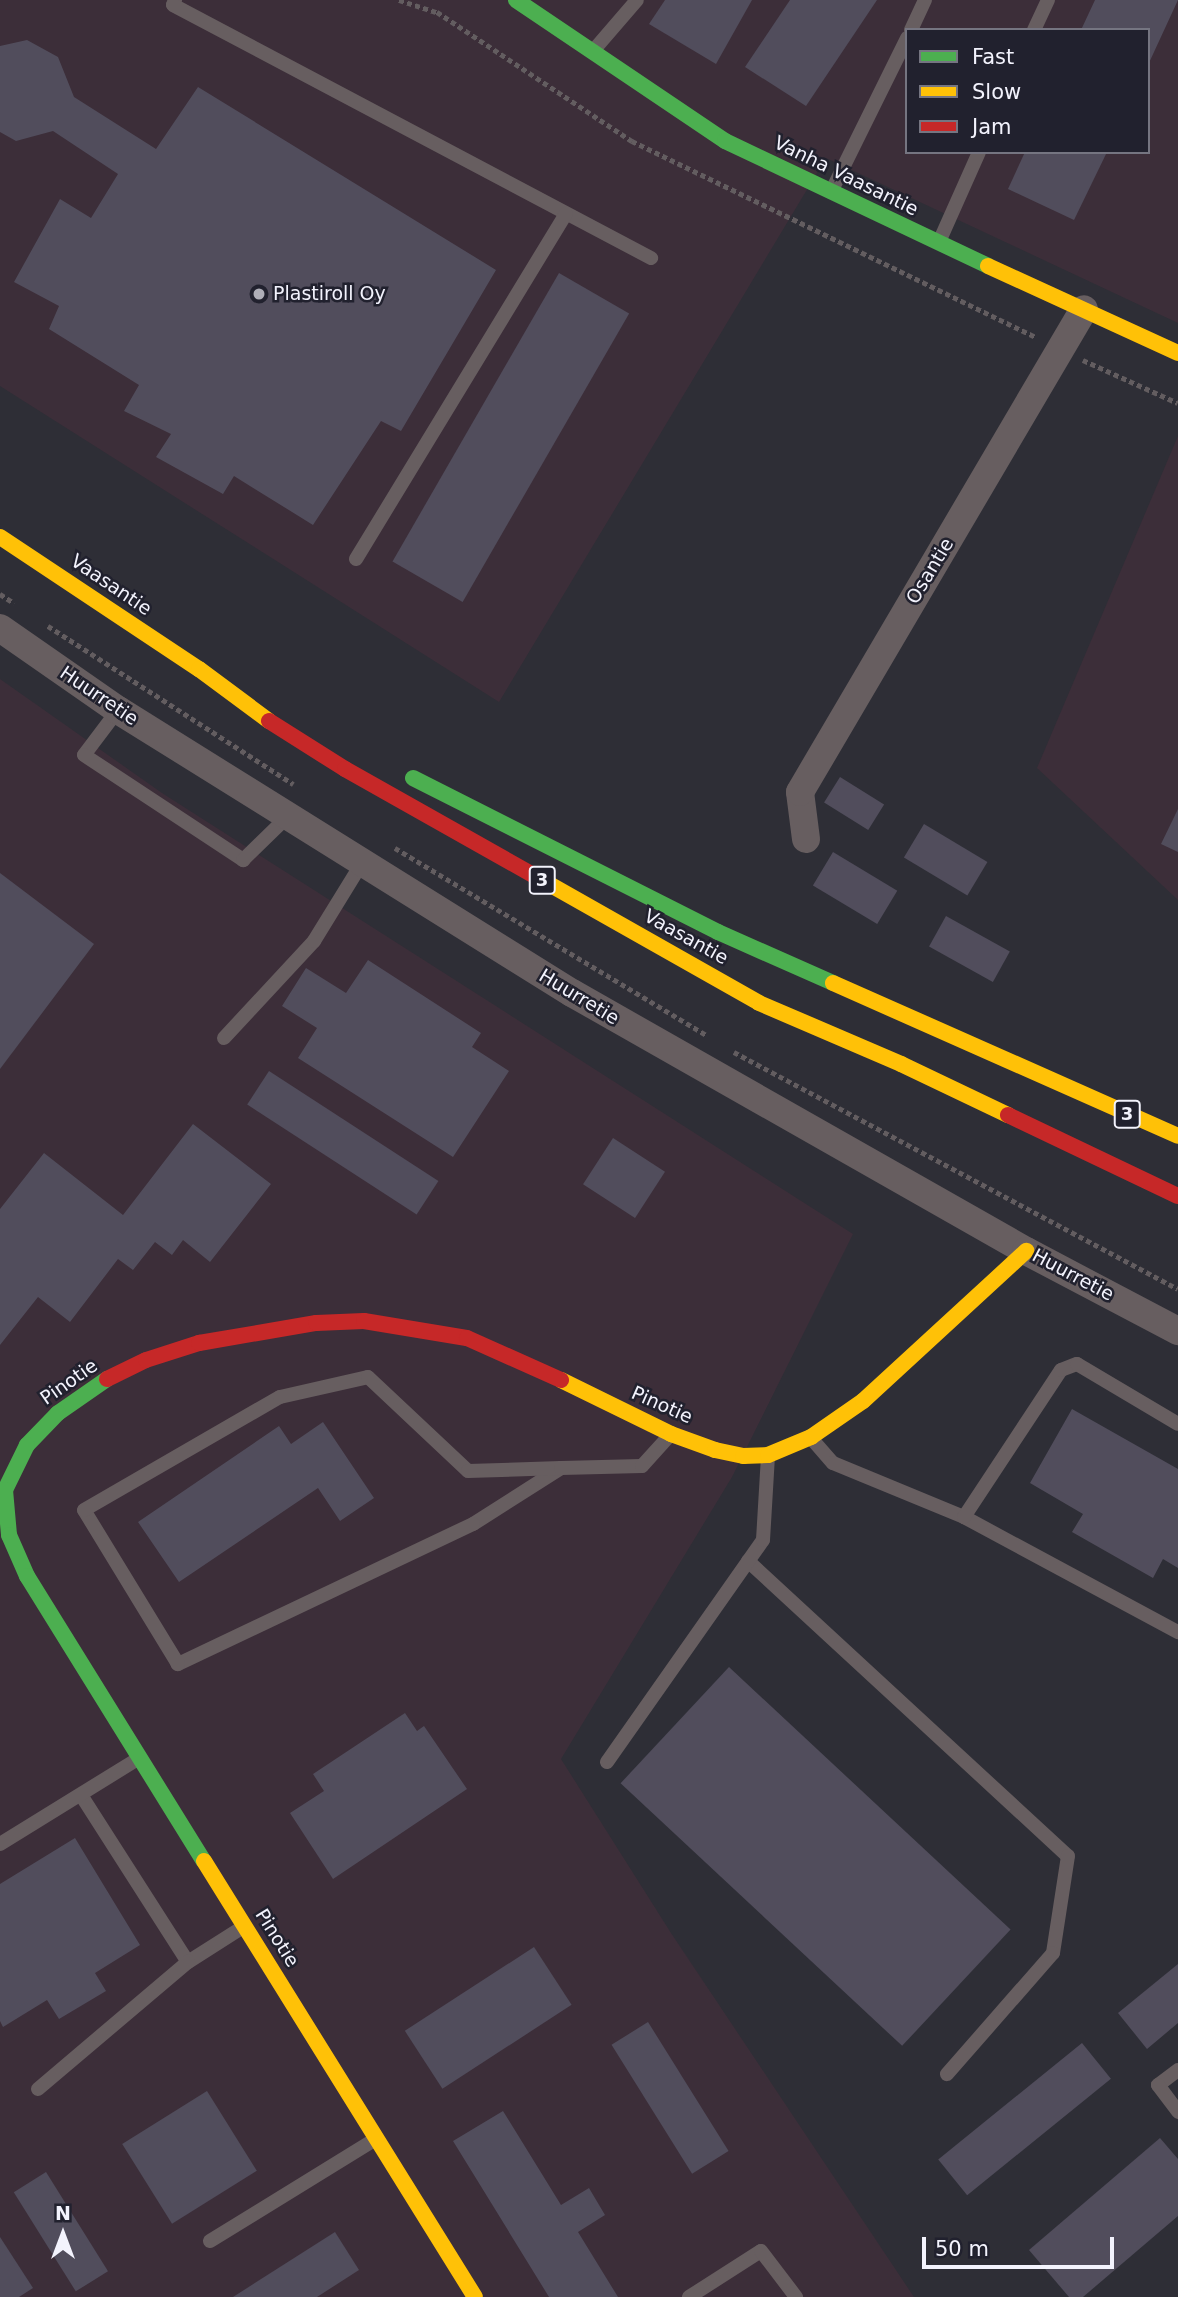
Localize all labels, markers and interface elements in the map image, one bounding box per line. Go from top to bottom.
legend [905,28,1150,154]
text: Fast [972,45,1014,69]
text: Slow [972,80,1021,104]
text: Jam [972,115,1012,139]
street label: Vanha Vaasantie [770,131,922,221]
place label: Plastiroll Oy [273,283,386,305]
marker: Plastiroll Oy [251,286,267,302]
street label: Osantie [901,534,959,608]
street label: Vaasantie [66,550,156,620]
street label: Huurretie [56,662,142,730]
road number: 3 [528,866,556,894]
street label: Vaasantie [640,905,732,969]
street label: Huurretie [535,964,623,1030]
road number: 3 [1113,1100,1141,1128]
street label: Huurretie [1028,1244,1118,1306]
street label: Pinotie [36,1354,102,1410]
street label: Pinotie [628,1381,696,1429]
street label: Pinotie [250,1905,304,1971]
north arrow [28,2199,98,2269]
text: N [55,2202,71,2224]
scale bar [926,2224,1118,2268]
text: 50 m [935,2237,989,2261]

